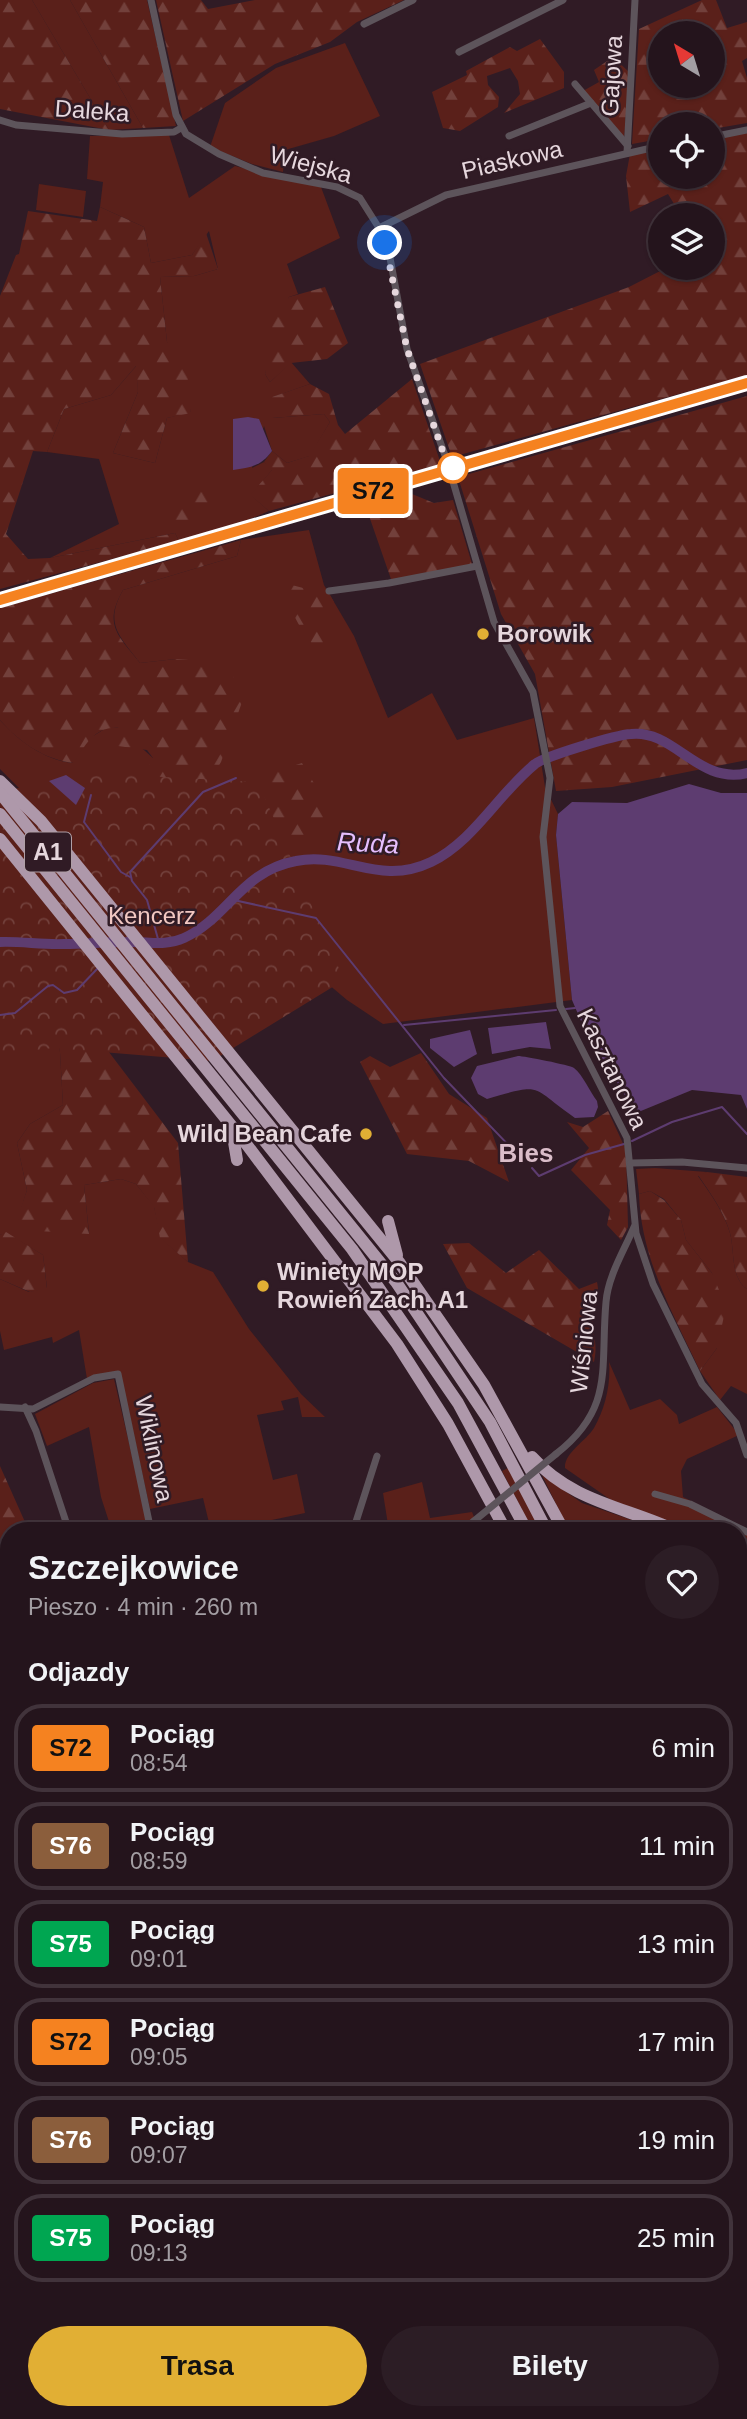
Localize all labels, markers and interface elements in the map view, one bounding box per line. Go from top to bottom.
north arrow [648,21,724,98]
map controls [648,21,725,280]
street label: Gajowa [596,34,627,117]
street label: Daleka [54,94,131,127]
button: locate [648,112,725,189]
street label: Piaskowa [459,135,566,184]
street label: Wiejska [267,141,356,189]
button: layers [648,203,725,280]
your location [367,225,402,260]
unlabelled marker [438,453,468,483]
line badge: S72 [333,468,413,514]
text: S72 [352,477,394,504]
place label: Borowik [497,620,592,647]
marker: Borowik [475,626,491,642]
water label: Ruda [336,826,400,860]
road number: A1 [25,832,71,872]
park label: Kencerz [108,902,196,929]
street label: Kasztanowa [572,1004,654,1134]
place label: Wild Bean Cafe [178,1120,352,1147]
marker: Wild Bean Cafe [358,1126,374,1142]
district label: Bies [499,1138,553,1168]
place label: Winiety MOP Rowień Zach. A1 [277,1258,468,1313]
marker: Winiety MOP Rowień Zach. A1 [255,1278,271,1294]
street label: Wiśniowa [565,1289,602,1394]
street label: Wiklinowa [130,1393,179,1505]
button: heart [645,1545,719,1619]
text: Szczejkowice [28,1549,239,1586]
text: Pieszo · 4 min · 260 m [28,1594,258,1620]
text: Odjazdy [28,1657,129,1687]
text: Pociąg [130,1719,215,1749]
text: 6 min [651,1733,715,1763]
text: S72 [49,1734,92,1761]
text: 08:54 [130,1750,188,1776]
text: Pociąg [130,1817,215,1847]
text: 11 min [639,1831,715,1861]
text: S76 [49,1832,92,1859]
text: 08:59 [130,1848,188,1874]
text: Pociąg [130,1915,215,1945]
text: 13 min [637,1929,715,1959]
text: S75 [49,1930,92,1957]
text: 09:01 [130,1946,188,1972]
text: Pociąg [130,2013,215,2043]
text: 17 min [637,2027,715,2057]
text: S72 [49,2028,92,2055]
text: 09:05 [130,2044,188,2070]
text: Pociąg [130,2111,215,2141]
text: 19 min [637,2125,715,2155]
text: S76 [49,2126,92,2153]
text: 09:07 [130,2142,188,2168]
text: Pociąg [130,2209,215,2239]
text: 25 min [637,2223,715,2253]
text: S75 [49,2224,92,2251]
text: 09:13 [130,2240,188,2266]
button: Trasa [28,2326,367,2406]
button: Bilety [381,2326,719,2406]

